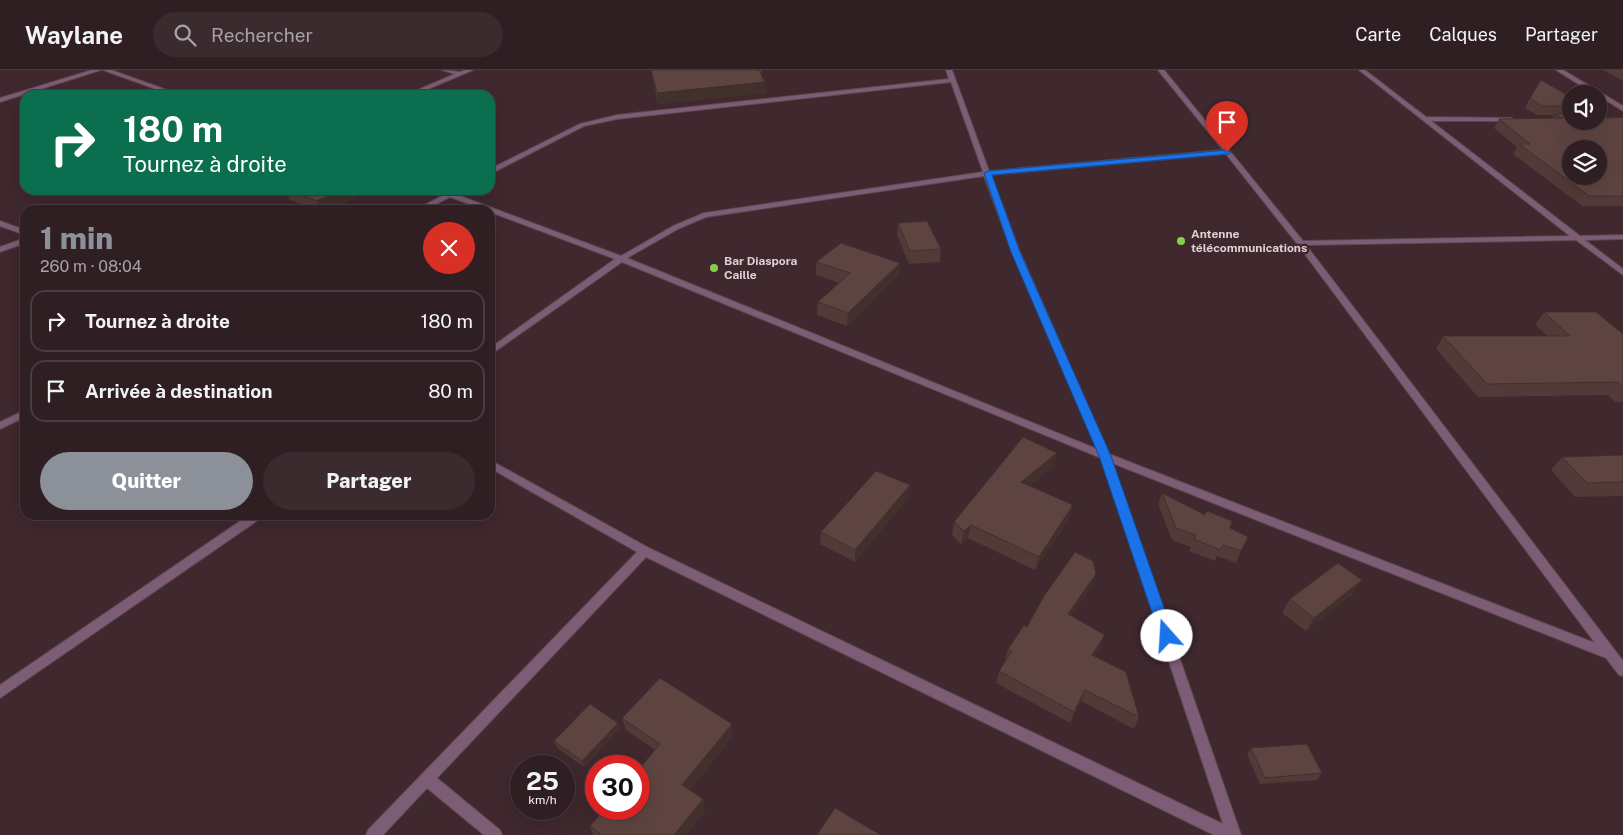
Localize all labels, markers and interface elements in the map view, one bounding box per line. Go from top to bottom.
search box [153,12,503,57]
text: Waylane [25,21,123,49]
icon: search [171,21,199,49]
text: Rechercher [211,24,313,46]
text: Carte [1355,24,1401,45]
text: Calques [1429,24,1497,45]
text: Partager [1525,24,1598,45]
map controls [1562,85,1607,185]
button: sound [1562,85,1607,130]
pin [1206,101,1248,152]
icon: arrive [1213,108,1241,136]
text: 180 m [123,109,223,150]
icon: right [40,110,105,175]
button: layers [1562,140,1607,185]
text: Tournez à droite [123,151,287,177]
text: 1 min [40,220,113,256]
button: close [423,222,475,274]
place label: Antenne télécommunications [1191,227,1307,255]
marker: Antenne télécommunications [1175,235,1187,247]
place label: Bar Diaspora Caille [724,254,798,282]
text: 260 m · 08:04 [40,257,142,276]
marker: Bar Diaspora Caille [708,262,720,274]
icon: right [42,307,70,335]
text: Tournez à droite [85,310,230,332]
text: 180 m [420,310,473,332]
icon: arrive [42,377,70,405]
text: Arrivée à destination [85,380,273,402]
text: 80 m [428,380,473,402]
button: Quitter [40,452,253,510]
button: Partager [263,452,475,510]
position arrow [1140,609,1192,661]
speed limit sign: 30 [585,755,650,820]
text: 25 [526,766,559,796]
text: km/h [528,793,557,807]

